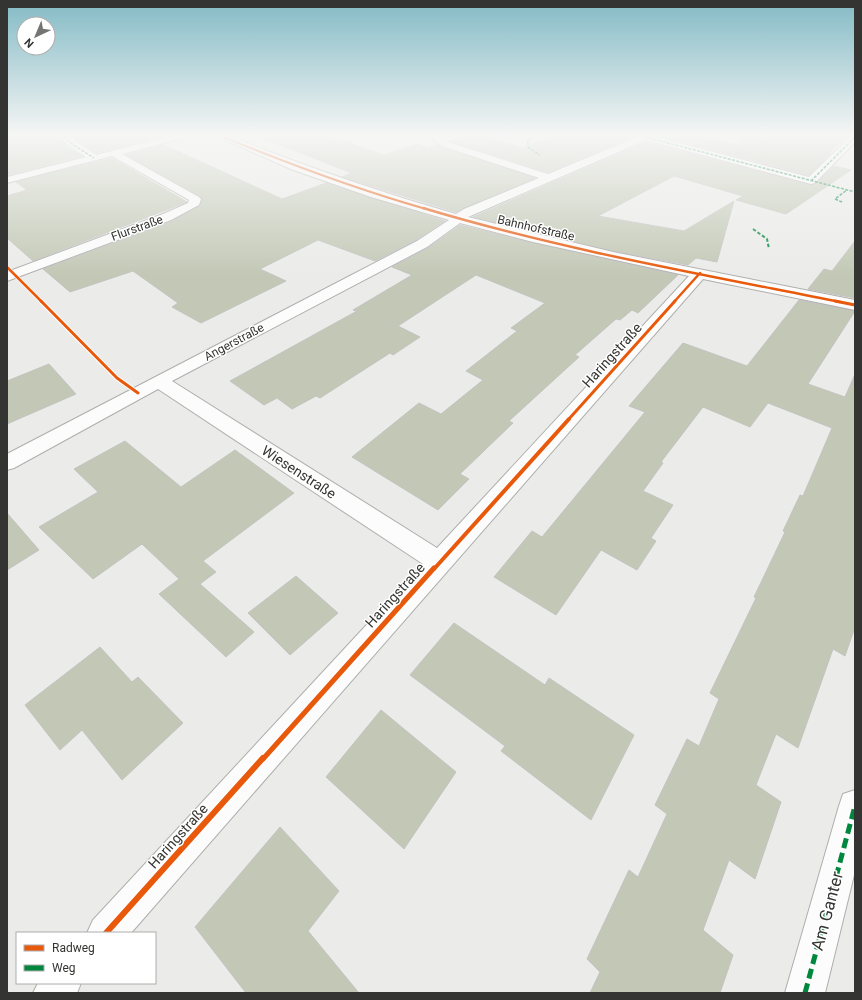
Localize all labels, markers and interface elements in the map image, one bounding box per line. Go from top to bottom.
north arrow [16,16,56,56]
text: N [22,35,37,50]
street label: Flurstraße [109,212,165,244]
street label: Bahnhofstraße [496,212,576,244]
street label: Angerstraße [202,320,266,364]
street label: Haringstraße [579,320,645,390]
street label: Wiesenstraße [259,442,339,502]
street label: Haringstraße [362,560,428,630]
street label: Haringstraße [145,801,211,871]
street label: Am Ganter [807,869,847,953]
legend [16,932,156,984]
text: Radweg [52,941,95,955]
text: Weg [52,961,76,975]

